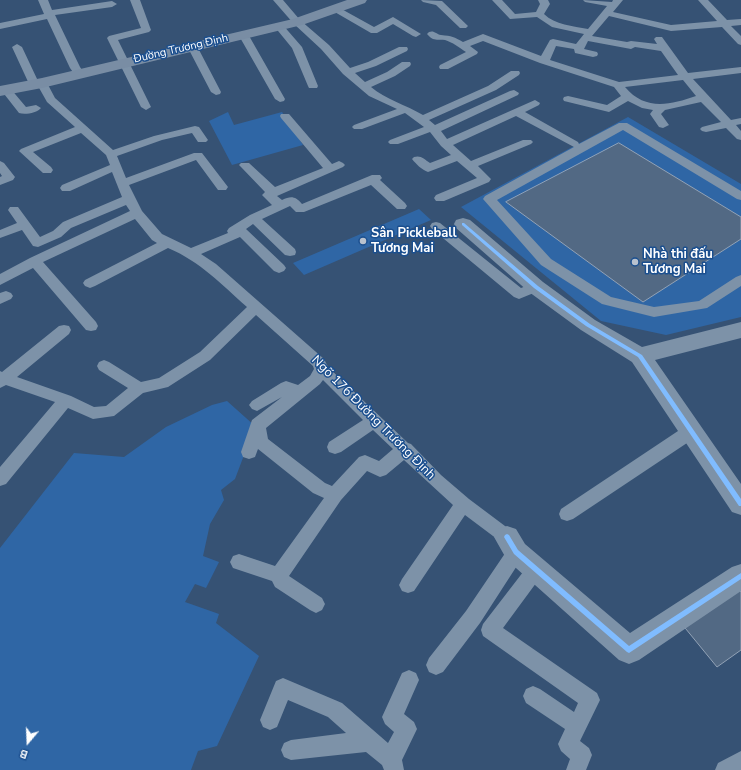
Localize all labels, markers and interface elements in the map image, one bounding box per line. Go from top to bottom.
street label: Đường Trương Định [132,32,230,66]
place label: Sân Pickleball Tương Mai [371,226,457,257]
marker: Sân Pickleball Tương Mai [358,236,368,246]
place label: Nhà thi đấu Tương Mai [643,247,713,278]
marker: Nhà thi đấu Tương Mai [630,257,640,267]
street label: Ngõ 176 Đường Trương Định [308,353,438,483]
north arrow [8,722,48,762]
text: B [18,745,30,762]

